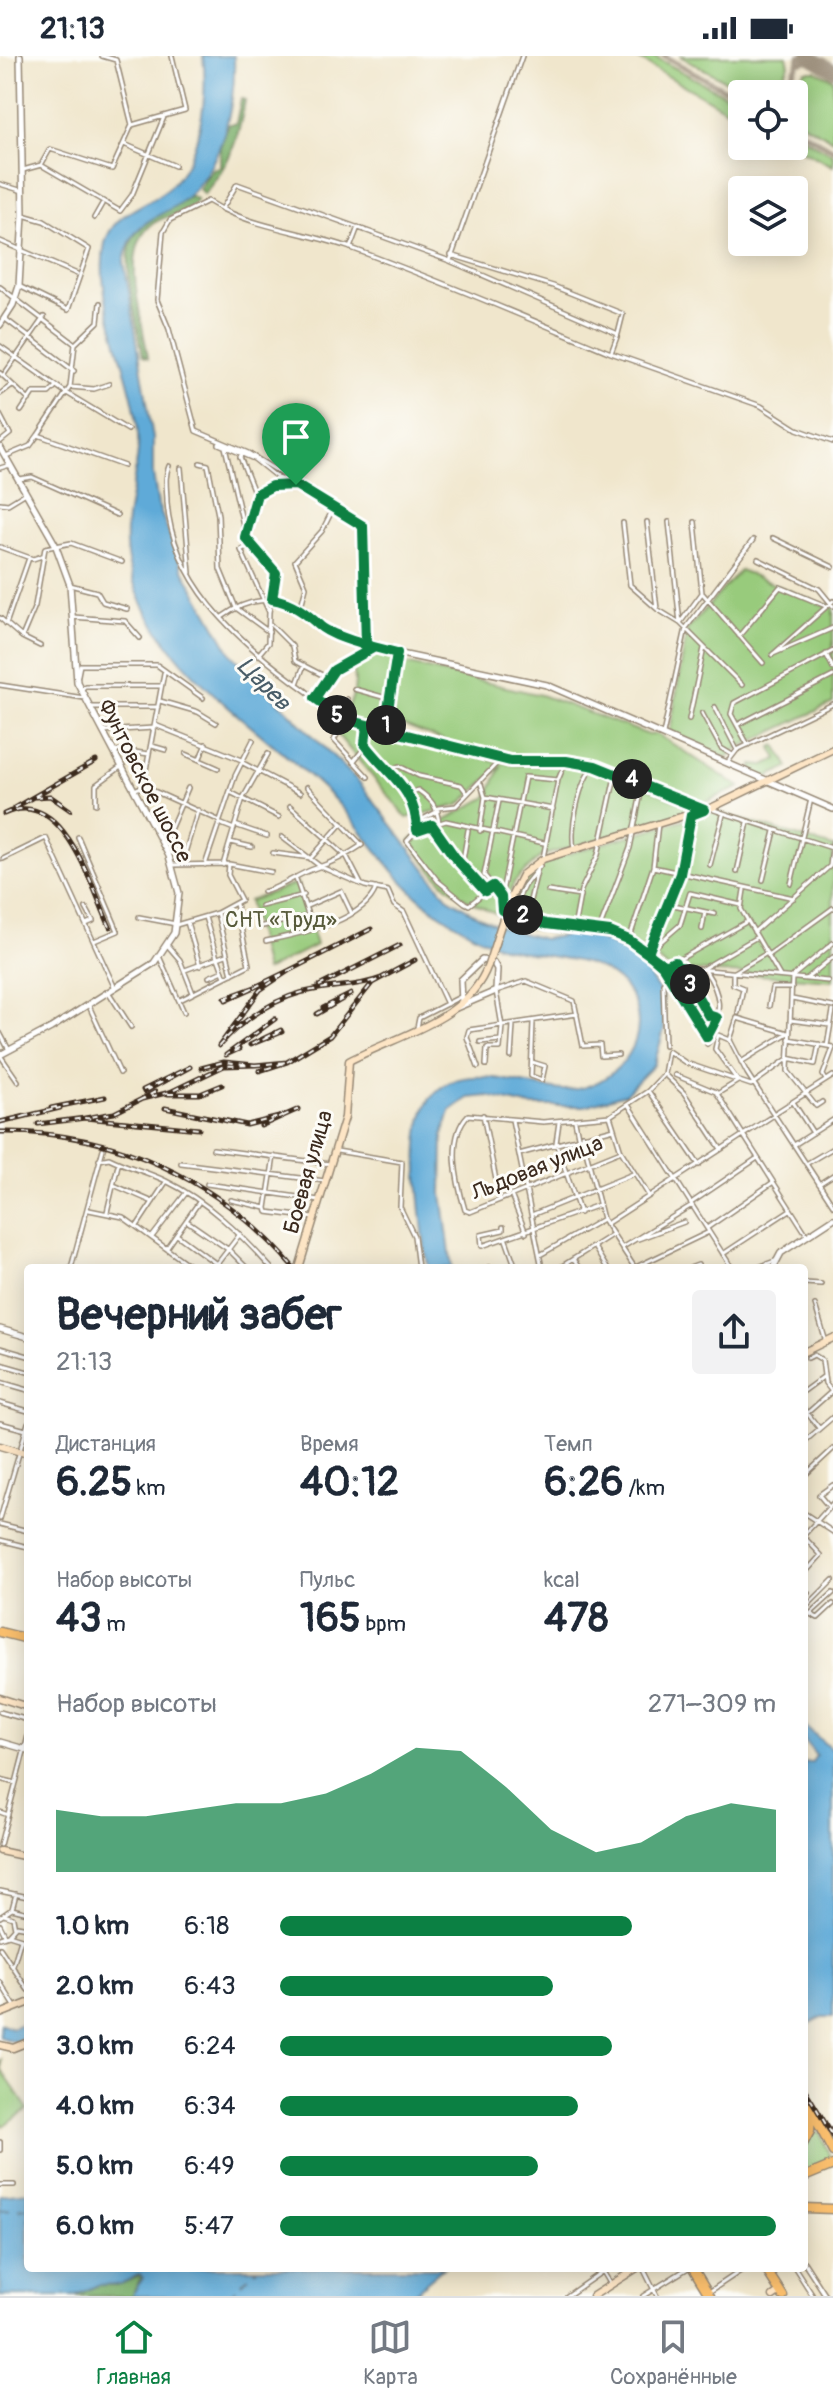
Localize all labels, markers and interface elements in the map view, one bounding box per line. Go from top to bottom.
text: 21:13 [40,10,105,47]
map controls [728,80,808,256]
button: locate [728,80,808,160]
button: layers [728,176,808,256]
pin [262,403,330,485]
icon: arrive [274,415,318,459]
water label: Царев [231,651,297,717]
street label: Фунтовское шоссе [92,695,198,867]
pin: 5 [317,695,357,735]
text: 5 [331,701,343,729]
pin: 1 [366,705,406,745]
text: 1 [382,711,390,739]
pin: 4 [612,759,652,799]
text: 4 [626,765,638,793]
pin: 2 [503,895,543,935]
text: 2 [517,901,529,929]
park label: СНТ «Труд» [225,906,337,934]
pin: 3 [670,964,710,1004]
text: 3 [684,970,696,998]
street label: Боевая улица [277,1107,339,1237]
street label: Льдовая улица [466,1129,607,1207]
text: Вечерний забег [56,1288,342,1343]
button: share [692,1290,776,1374]
text: 21:13 [56,1346,112,1378]
text: Дистанция [56,1430,156,1458]
text: Время [300,1430,359,1458]
text: Темп [544,1430,593,1458]
text: 6.25 [56,1458,132,1507]
text: 40:12 [300,1458,399,1507]
text: 6:26 [544,1458,624,1507]
text: km [132,1474,166,1502]
text: /km [624,1474,665,1502]
text: Набор высоты [56,1566,192,1594]
text: Пульс [300,1566,355,1594]
text: kcal [544,1566,580,1594]
text: 43 [56,1594,102,1643]
text: 165 [300,1594,361,1643]
text: 478 [544,1594,609,1643]
text: m [102,1610,126,1638]
text: bpm [361,1610,406,1638]
text: Набор высоты [56,1688,217,1720]
text: 271–309 m [648,1688,776,1720]
text: 1.0 km [56,1910,129,1942]
text: 6:18 [184,1910,229,1942]
text: 2.0 km [56,1970,134,2002]
text: 6:43 [184,1970,236,2002]
text: 3.0 km [56,2030,134,2062]
text: 6:24 [184,2030,236,2062]
text: 4.0 km [56,2090,134,2122]
text: 6:34 [184,2090,236,2122]
text: 5.0 km [56,2150,133,2182]
text: 6:49 [184,2150,235,2182]
text: 6.0 km [56,2210,134,2242]
text: 5:47 [184,2210,234,2242]
tab: Главная [96,2315,171,2391]
tab: Карта [363,2315,418,2391]
tab: Сохранённые [610,2315,737,2391]

